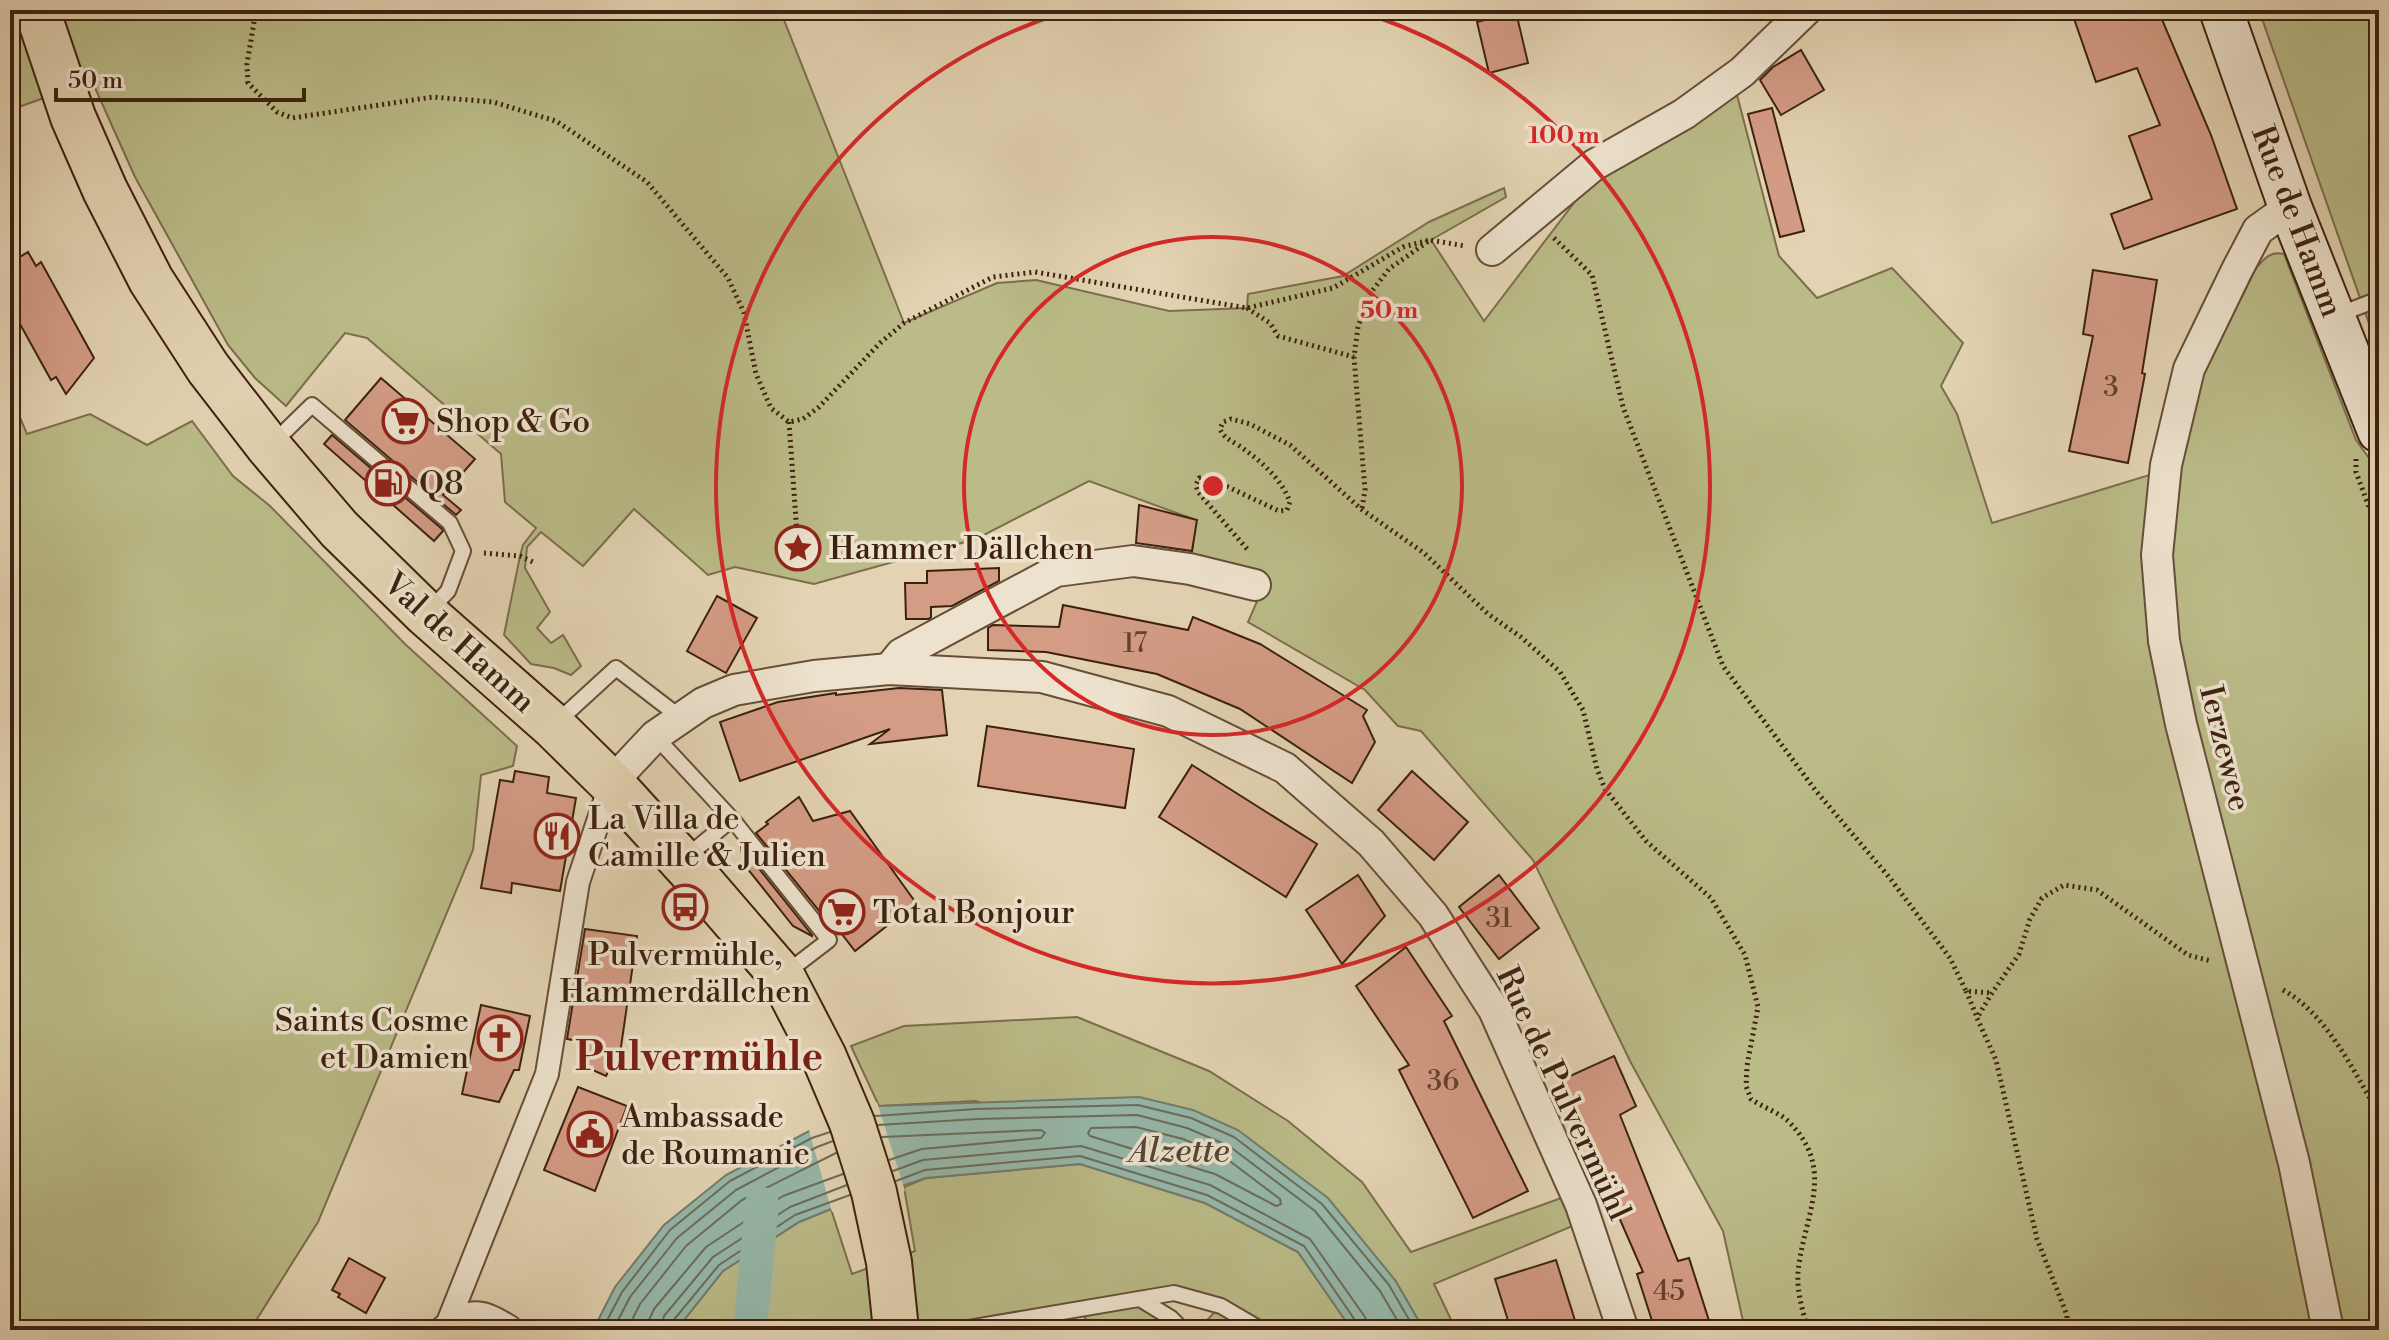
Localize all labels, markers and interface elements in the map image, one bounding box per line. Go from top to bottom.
scale bar [56,52,304,102]
text: 50 m [68,66,123,96]
street label: Rue de Hamm [2242,120,2352,323]
text: 100 m [1528,121,1600,151]
text: 50 m [1360,296,1418,326]
house number: 3 [2103,370,2119,405]
supermarket icon: Shop & Go [381,397,429,445]
place label: Shop & Go [436,402,590,442]
fuel station icon: Q8 [364,459,412,507]
place label: Q8 [419,464,464,504]
centre of rings [1199,472,1227,500]
place icon: Hammer Dällchen [774,524,822,572]
place label: Hammer Dällchen [829,529,1094,569]
street label: Val de Hamm [374,563,544,722]
house number: 17 [1123,626,1147,661]
street label: Ierzewee [2190,681,2260,815]
place label: La Villa de Camille & Julien [588,799,826,876]
restaurant icon: La Villa de Camille & Julien [533,812,581,860]
bus stop icon: Pulvermühle, Hammerdällchen [661,883,709,931]
supermarket icon: Total Bonjour [818,888,866,936]
place label: Total Bonjour [873,893,1075,933]
house number: 31 [1486,901,1512,936]
place label: Pulvermühle, Hammerdällchen [559,935,811,1012]
street label: Rue de Pulvermühl [1487,960,1640,1227]
place label: Saints Cosme et Damien [275,1001,469,1078]
church icon: Saints Cosme et Damien [476,1014,524,1062]
district label: Pulvermühle [575,1033,823,1083]
house number: 36 [1427,1064,1459,1099]
place label: Ambassade de Roumanie [620,1097,810,1174]
public building icon: Ambassade de Roumanie [566,1110,614,1158]
water label: Alzette [1125,1131,1229,1173]
house number: 45 [1653,1274,1685,1309]

